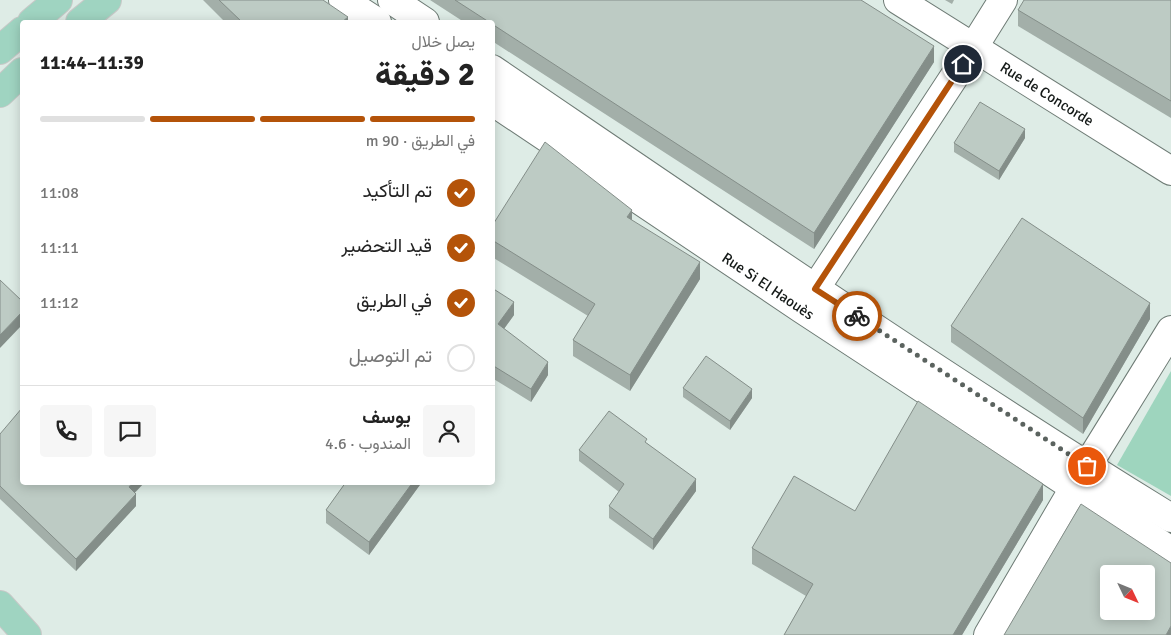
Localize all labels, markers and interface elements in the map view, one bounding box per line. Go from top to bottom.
text: يصل خلال [411,32,475,52]
pin [942,43,984,85]
icon: home [949,50,977,78]
text: 11:39–11:44 [40,51,144,75]
text: 2 دقيقة [375,55,475,94]
street label: Rue de Concorde [997,58,1097,130]
text: في الطريق · 90 m [366,131,475,151]
text: تم التأكيد [362,179,432,203]
icon: check [447,179,475,207]
text: 11:08 [40,183,79,203]
text: قيد التحضير [341,234,432,258]
icon: check [447,234,475,262]
text: 11:11 [40,238,79,258]
street label: Rue Si El Haouès [719,249,818,324]
text: في الطريق [356,289,432,313]
icon: check [447,289,475,317]
courier [832,291,882,341]
text: 11:12 [40,293,79,313]
icon: bike [843,302,871,330]
text: تم التوصيل [349,344,432,368]
button: phone [40,405,92,457]
button: chat [104,405,156,457]
text: يوسف [362,405,411,429]
button: person [423,405,475,457]
text: المندوب · 4.6 [325,434,411,454]
pin [1066,445,1108,487]
icon: bag [1073,452,1101,480]
north arrow [1100,565,1155,620]
map controls [1100,565,1155,620]

